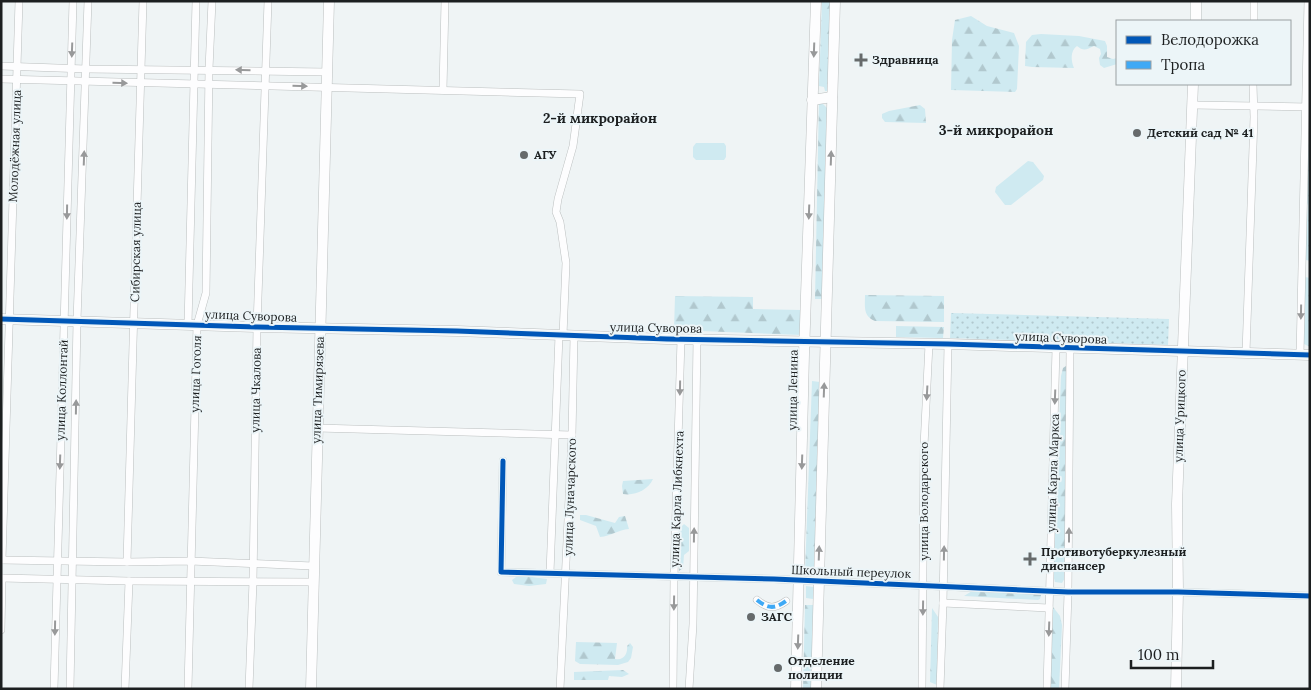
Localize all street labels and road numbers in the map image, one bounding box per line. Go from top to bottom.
street label: Молодёжная улица [5,89,24,203]
street label: Сибирская улица [127,202,144,302]
street label: улица Суворова [205,306,297,325]
street label: улица Суворова [610,319,702,336]
street label: улица Суворова [1015,328,1107,347]
street label: улица Гоголя [187,335,204,413]
street label: улица Тимирязева [308,336,327,444]
street label: улица Коллонтай [52,339,71,441]
street label: улица Чкалова [247,347,264,433]
street label: улица Ленина [784,349,801,431]
street label: улица Урицкого [1170,369,1189,463]
street label: улица Карла Маркса [1043,413,1062,533]
street label: улица Карла Либкнехта [667,430,686,568]
street label: улица Луначарского [560,438,579,556]
street label: улица Володарского [916,442,931,560]
street label: Школьный переулок [791,562,912,581]

